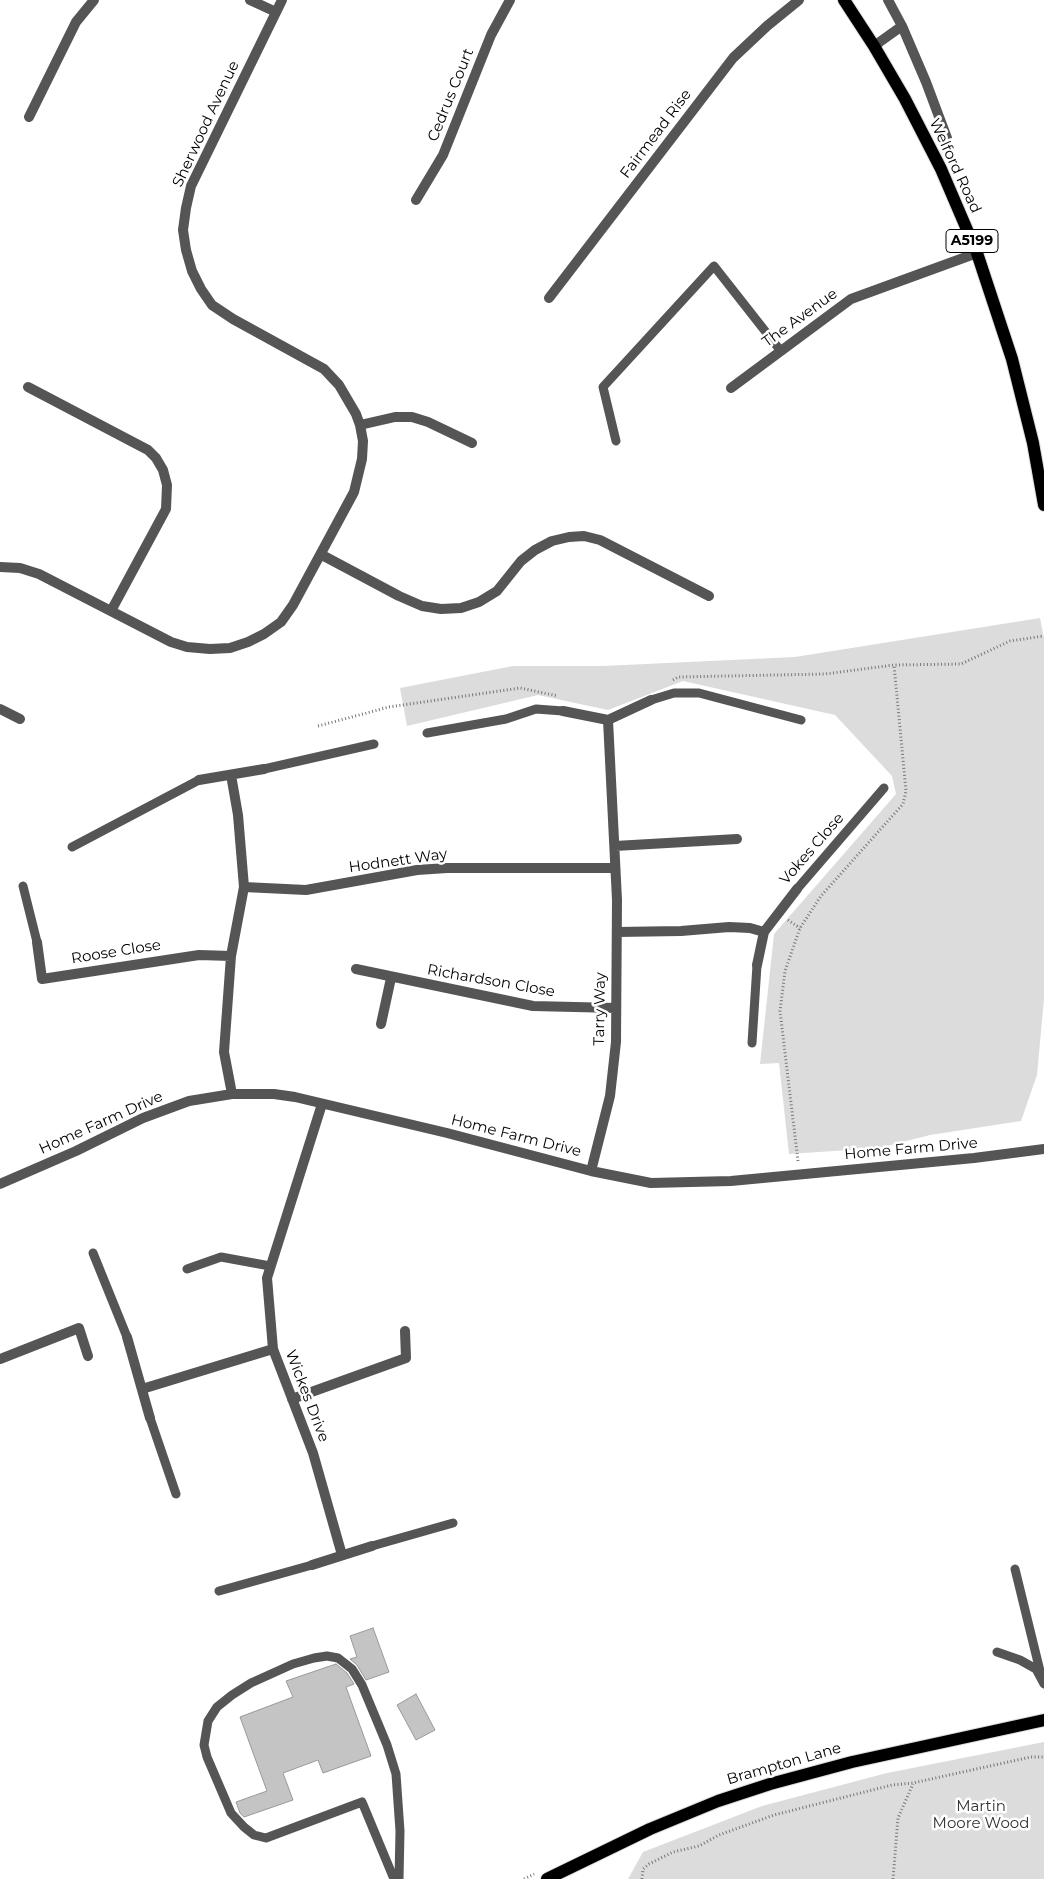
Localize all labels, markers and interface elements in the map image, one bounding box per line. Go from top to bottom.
street label: Cedrus Court [424,46,478,144]
street label: Sherwood Avenue [169,58,243,190]
street label: Fairmead Rise [617,86,695,182]
street label: Welford Road [925,116,985,216]
road number: A5199 [946,230,998,252]
street label: The Avenue [759,285,841,351]
street label: Vokes Close [776,810,848,888]
street label: Hodnett Way [348,845,448,877]
street label: Roose Close [70,936,162,968]
street label: Richardson Close [426,961,556,1001]
street label: Tarry Way [590,972,610,1046]
street label: Home Farm Drive [36,1088,166,1158]
street label: Home Farm Drive [449,1111,583,1161]
street label: Home Farm Drive [844,1134,978,1164]
street label: Wickes Drive [281,1347,333,1445]
street label: Brampton Lane [725,1739,843,1789]
park label: Martin Moore Wood [933,1798,1029,1833]

